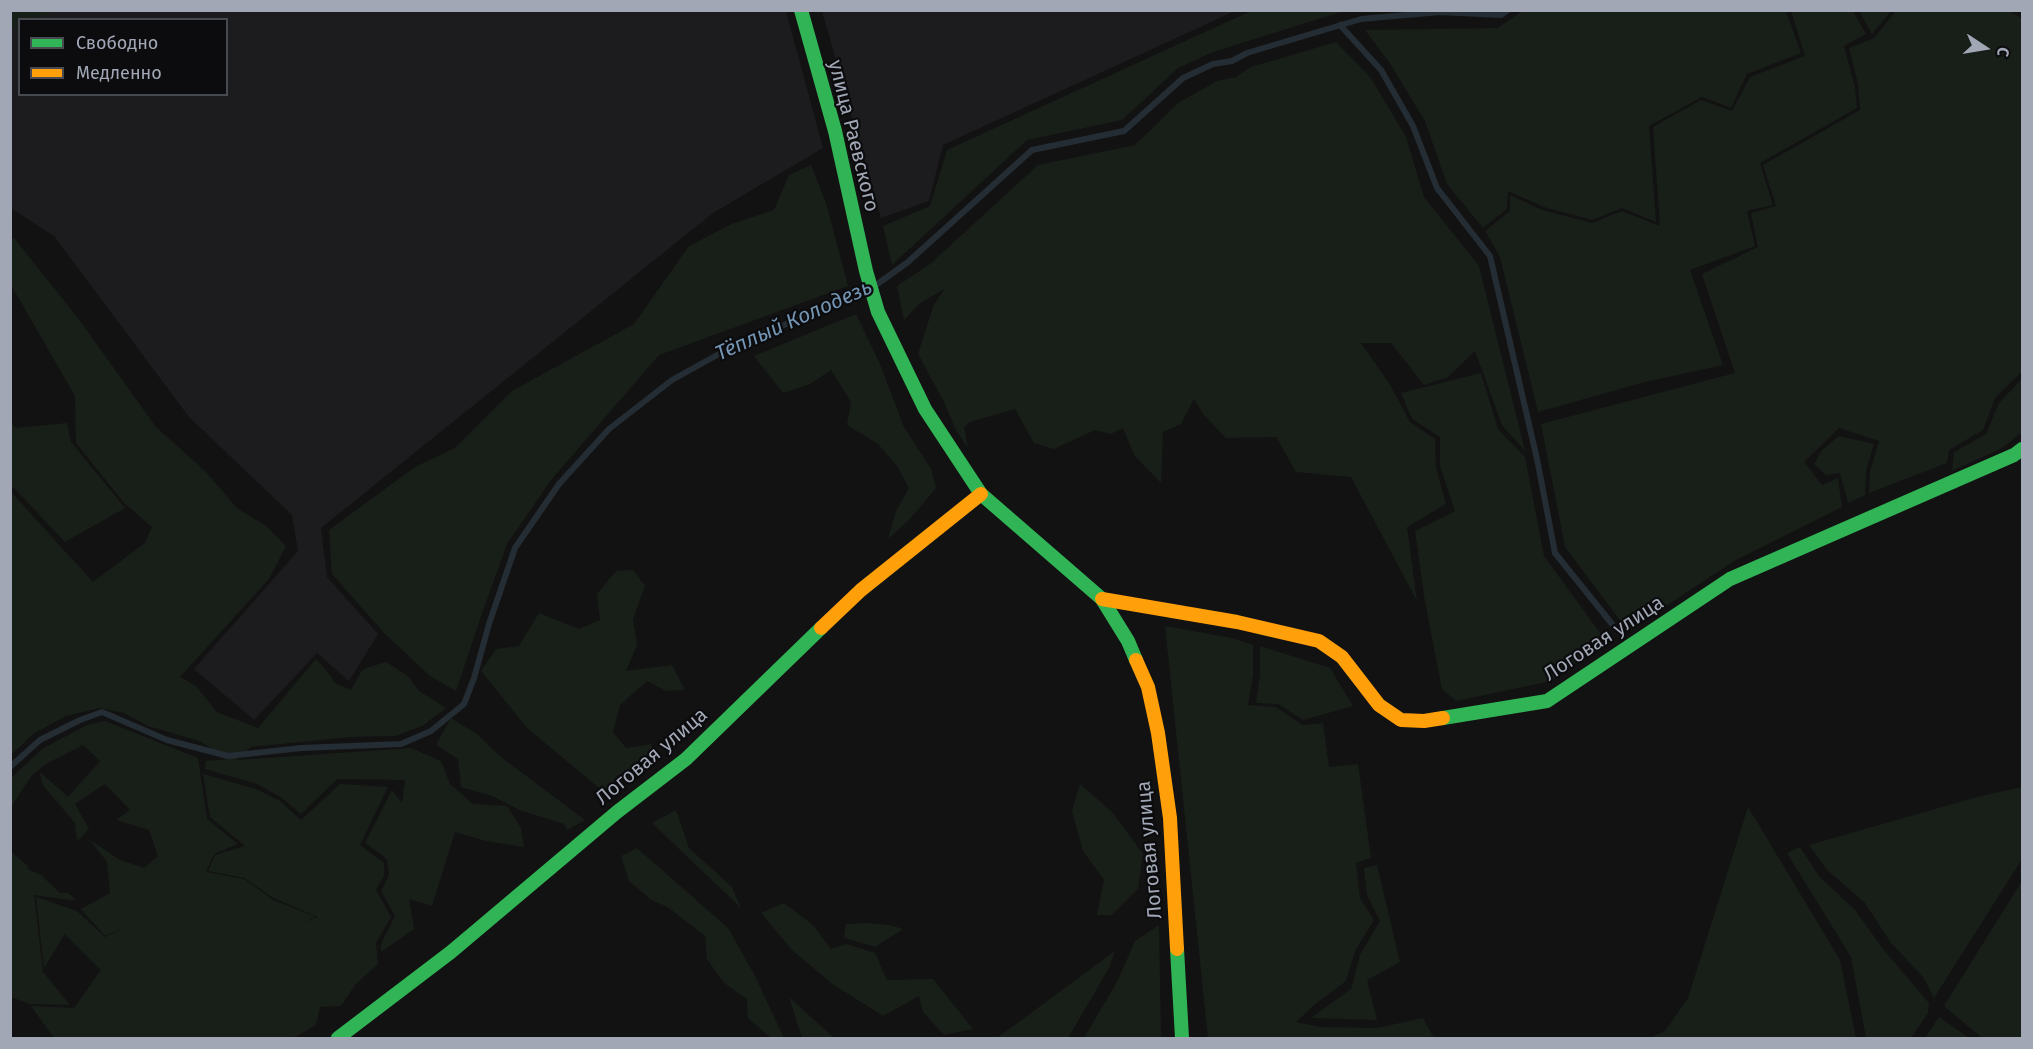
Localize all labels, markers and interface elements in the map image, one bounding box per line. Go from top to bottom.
legend [18,18,228,96]
north arrow [1955,18,2015,78]
text: Свободно [76,32,158,54]
text: С [1993,45,2013,58]
street label: улица Раевского [823,58,883,214]
text: Медленно [76,62,162,84]
water label: Тёплый Колодезь [712,275,876,367]
street label: Логовая улица [1539,591,1669,687]
street label: Логовая улица [591,703,713,811]
street label: Логовая улица [1132,780,1168,920]

